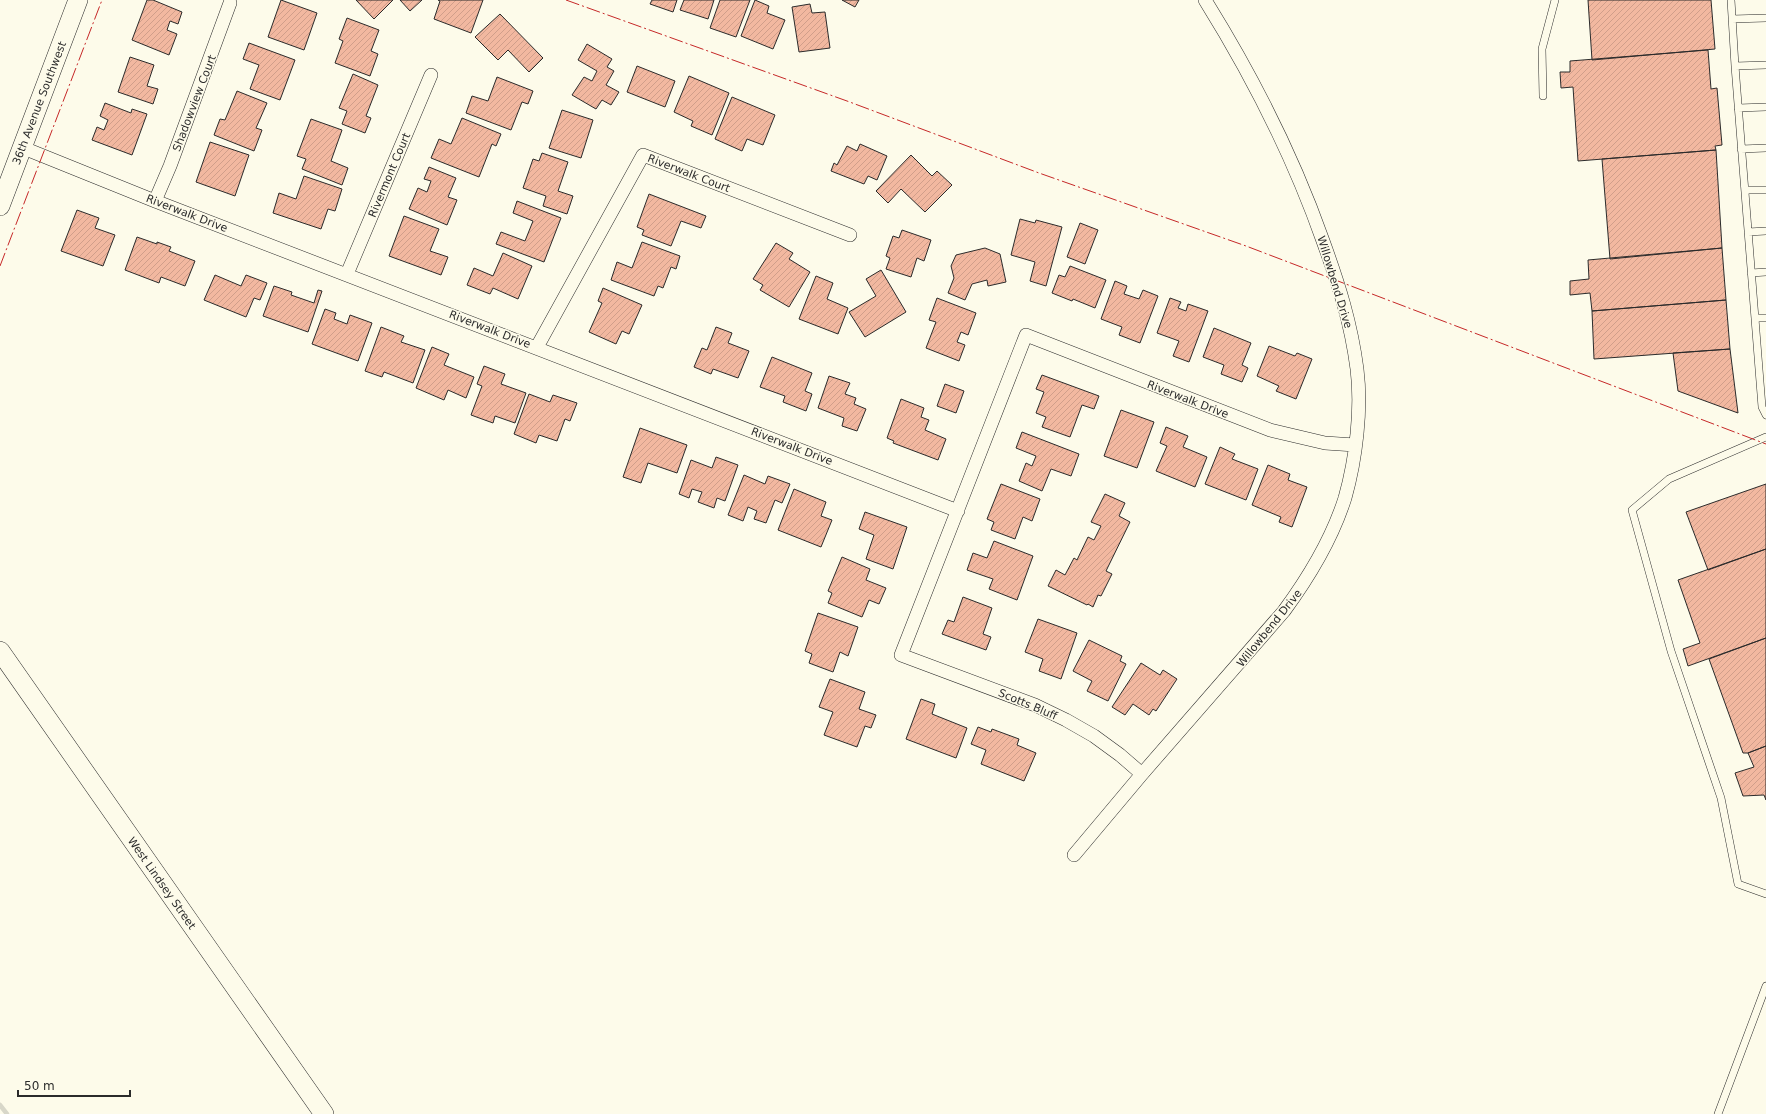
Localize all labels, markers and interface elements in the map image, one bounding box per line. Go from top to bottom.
street label: 36th Avenue Southwest [10,39,69,167]
street label: Shadowview Court [170,52,219,153]
street label: Rivermont Court [366,130,413,220]
street label: Riverwalk Court [646,152,733,195]
street label: Riverwalk Drive [144,192,230,235]
street label: Willowbend Drive [1314,234,1355,330]
street label: Riverwalk Drive [447,308,533,351]
street label: Riverwalk Drive [1145,378,1231,421]
street label: Riverwalk Drive [749,425,835,468]
street label: Willowbend Drive [1234,587,1305,670]
street label: Scotts Bluff [996,686,1060,723]
street label: West Lindsey Street [125,835,199,932]
scale bar [18,1072,130,1098]
text: 50 m [24,1079,55,1093]

